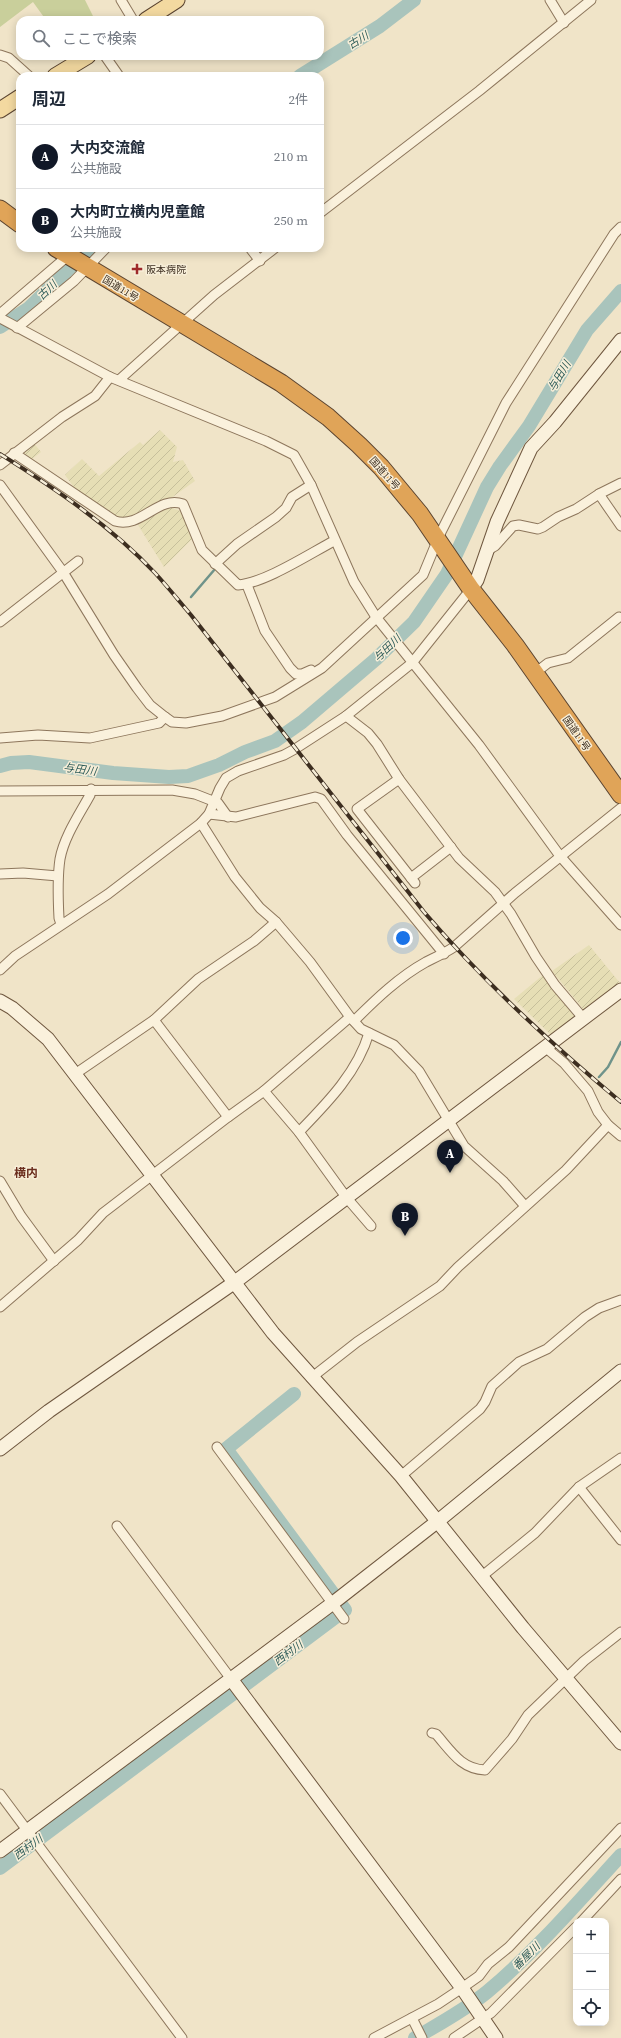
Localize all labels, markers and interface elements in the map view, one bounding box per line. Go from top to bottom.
search box [16,16,324,60]
icon: search [30,27,52,49]
text: ここで検索 [62,28,137,49]
water label: 古川 [345,28,372,53]
text: 周辺 [32,87,66,111]
text: 2件 [288,91,308,108]
text: 大内交流館 [70,137,145,158]
text: A [41,148,49,165]
text: 210 m [274,148,308,165]
text: 公共施設 [70,160,122,177]
text: 大内町立横内児童館 [70,201,205,222]
text: B [41,212,49,229]
text: 250 m [274,212,308,229]
text: 公共施設 [70,224,122,241]
marker: 阪本病院 [131,263,143,275]
place label: 阪本病院 [146,263,186,276]
street label: 国道11号 [100,273,141,304]
water label: 古川 [34,277,61,303]
water label: 与田川 [545,357,575,394]
street label: 国道11号 [366,454,403,493]
water label: 与田川 [370,631,405,665]
street label: 国道11号 [560,713,593,753]
water label: 与田川 [63,760,98,779]
your location [393,928,413,948]
pin: A [437,1140,463,1173]
district label: 横内 [14,1165,38,1181]
pin: B [392,1203,418,1236]
water label: 西村川 [271,1637,307,1669]
water label: 西村川 [11,1831,47,1863]
map controls [573,1918,609,2026]
button: + [573,1918,609,1954]
water label: 番屋川 [509,1939,544,1973]
button: − [573,1954,609,1990]
button: locate [573,1990,609,2026]

